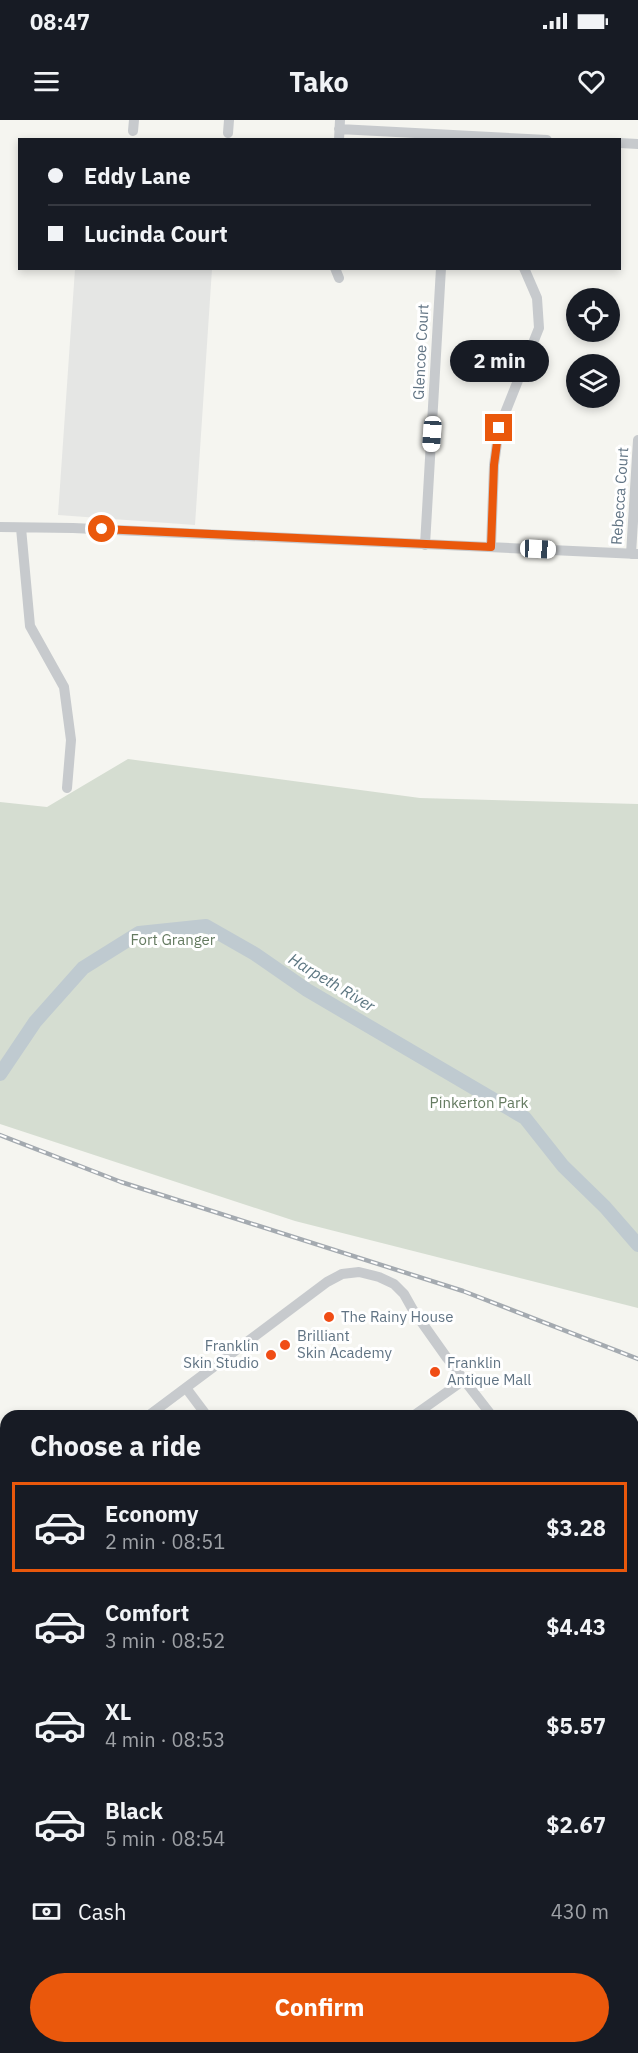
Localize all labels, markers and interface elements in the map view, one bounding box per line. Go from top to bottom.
text: 08:47 [30,7,90,36]
text: Tako [289,64,349,99]
icon: menu [30,65,63,98]
icon: heart [575,65,608,98]
text: Eddy Lane [84,161,191,190]
text: Lucinda Court [84,219,228,248]
map controls [566,288,620,408]
button: locate [566,288,620,342]
street label: Glencoe Court [409,304,432,400]
callout: 2 min [450,341,548,383]
text: 2 min [473,347,526,374]
button: layers [566,354,620,408]
route end [485,414,512,441]
car [422,415,442,453]
street label: Rebecca Court [607,446,632,546]
route start [88,515,115,542]
car [520,539,556,559]
park label: Fort Granger [131,930,216,949]
water label: Harpeth River [285,948,380,1016]
park label: Pinkerton Park [430,1093,529,1112]
place label: The Rainy House [341,1307,454,1326]
marker: The Rainy House [322,1310,336,1324]
place label: Brilliant Skin Academy [297,1326,393,1362]
place label: Franklin Skin Studio [183,1336,259,1372]
marker: Brilliant Skin Academy [278,1338,292,1352]
marker: Franklin Skin Studio [264,1348,278,1362]
place label: Franklin Antique Mall [447,1353,531,1389]
marker: Franklin Antique Mall [428,1365,442,1379]
text: Choose a ride [30,1428,201,1463]
text: Economy [105,1499,199,1528]
icon: car [33,1500,87,1554]
text: $3.28 [546,1513,606,1542]
text: 2 min · 08:51 [105,1528,225,1555]
text: Comfort [105,1598,189,1627]
icon: car [33,1599,87,1653]
text: $4.43 [546,1612,606,1641]
text: 3 min · 08:52 [105,1627,225,1654]
text: XL [105,1697,131,1726]
icon: car [33,1698,87,1752]
text: $5.57 [546,1711,606,1740]
text: 4 min · 08:53 [105,1726,225,1753]
text: Black [105,1796,163,1825]
icon: car [33,1797,87,1851]
text: $2.67 [546,1810,606,1839]
text: 5 min · 08:54 [105,1825,225,1852]
icon: cash [30,1895,63,1928]
text: Cash [78,1897,127,1926]
text: 430 m [551,1898,609,1925]
button: Confirm [30,1973,609,2042]

